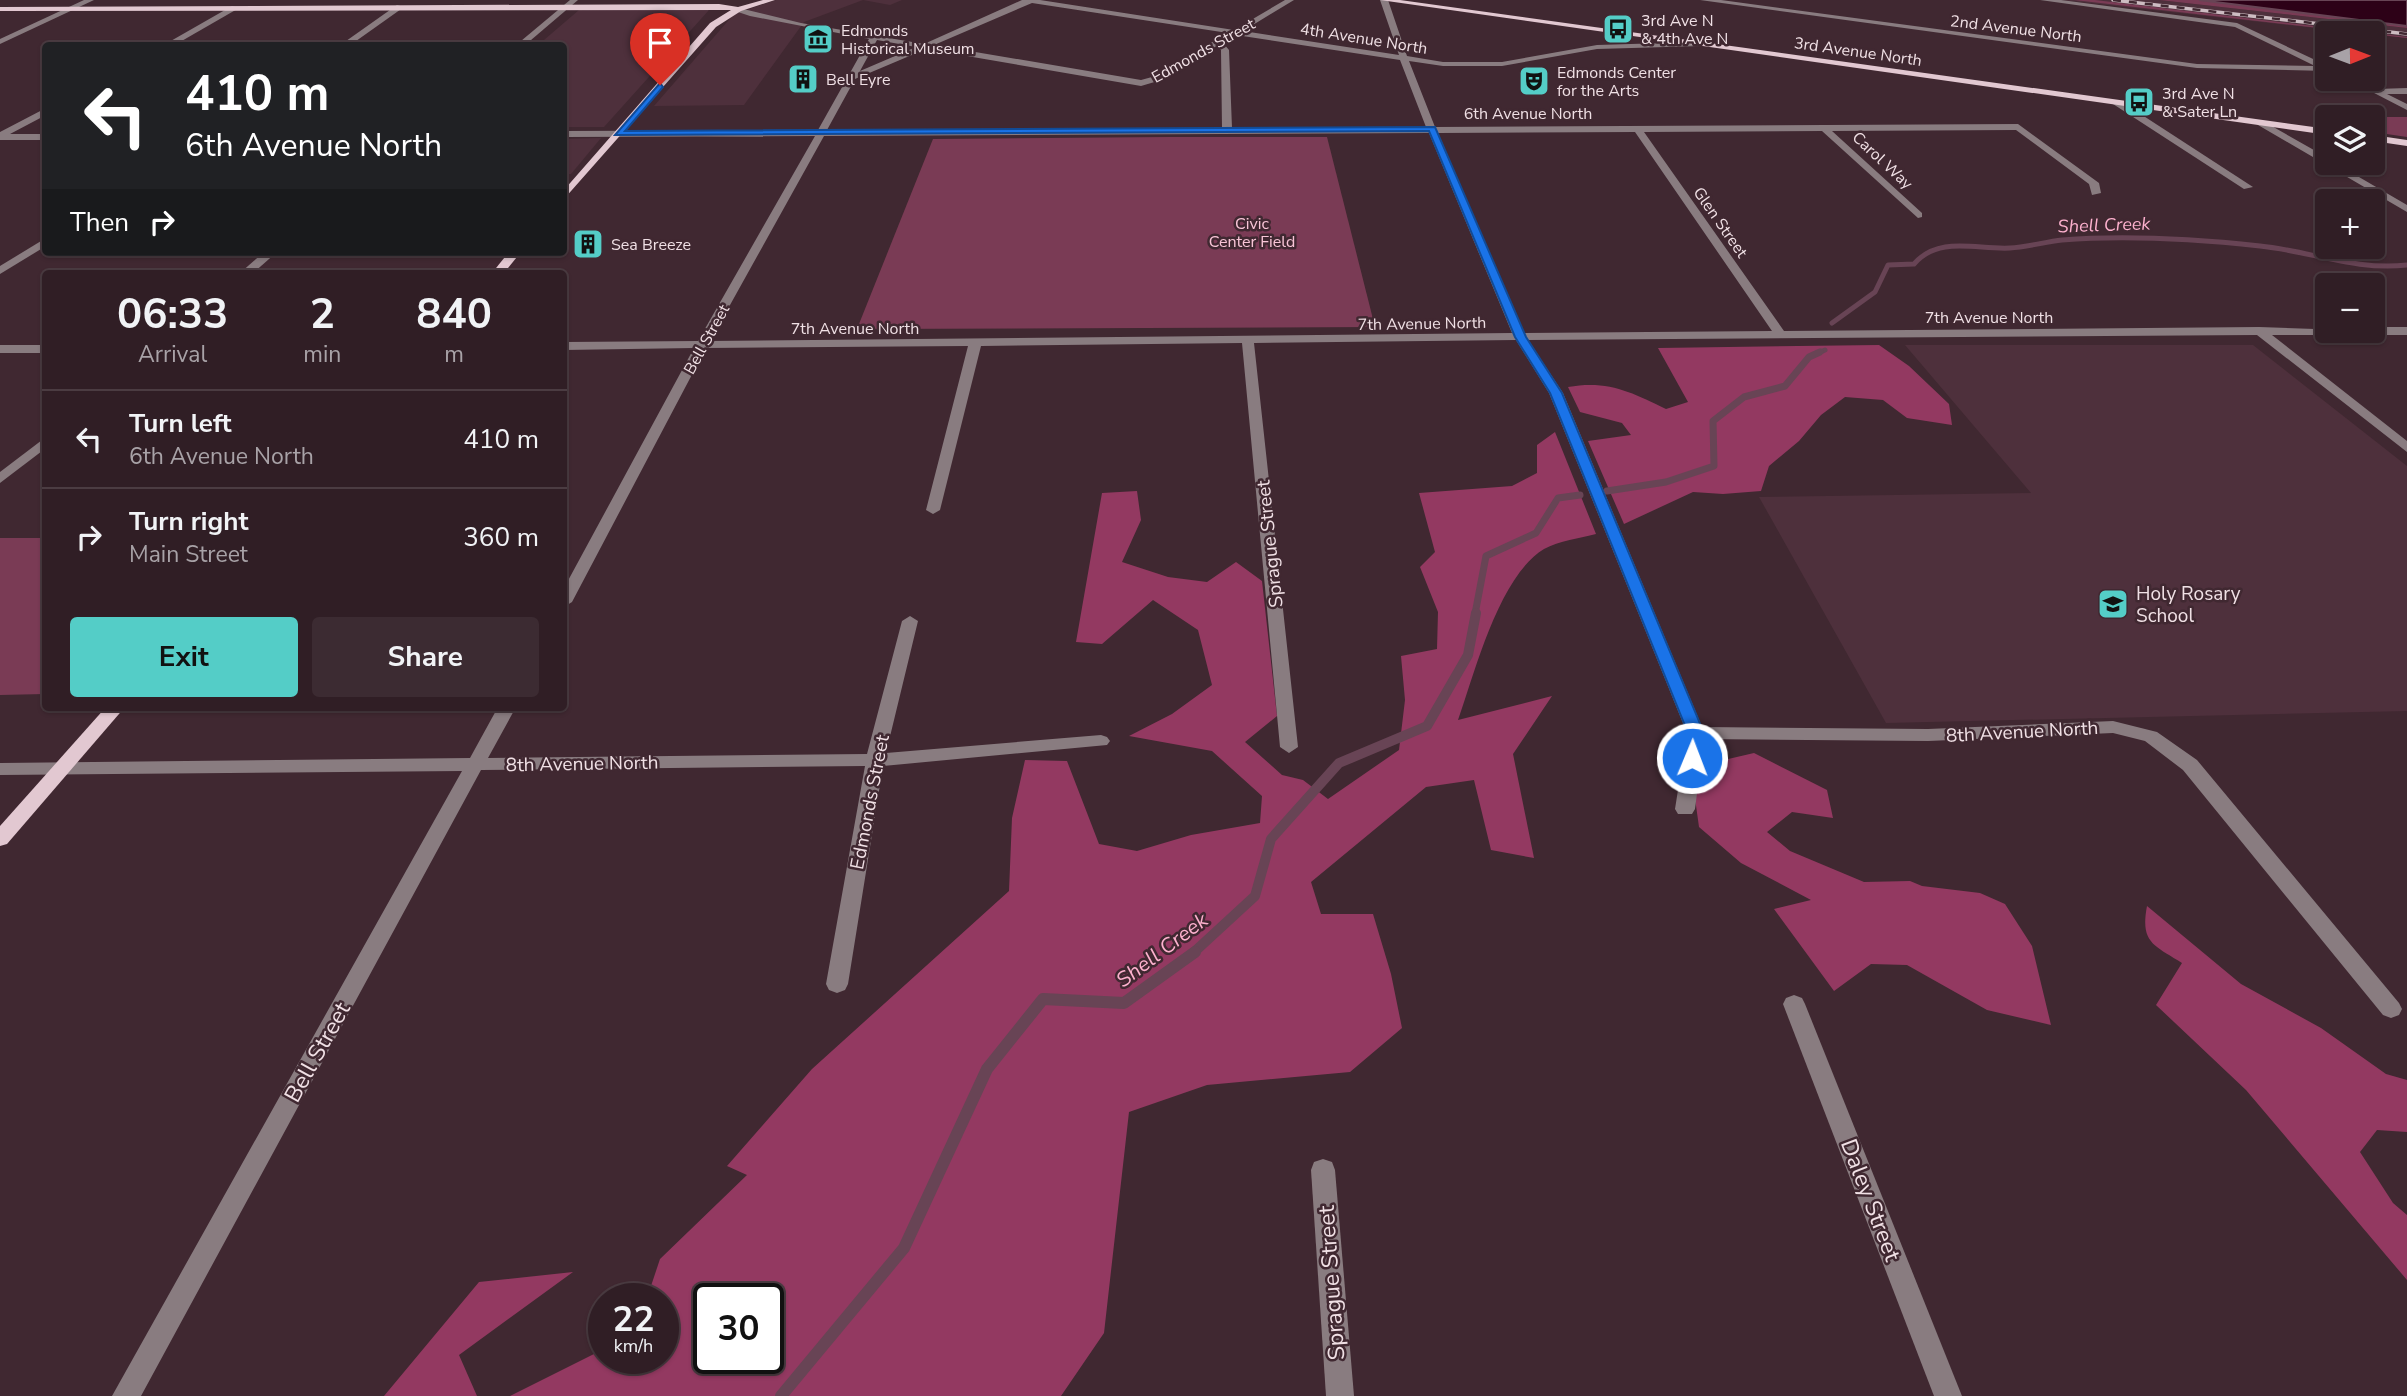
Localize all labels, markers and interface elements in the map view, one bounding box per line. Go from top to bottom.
place label: 3rd Ave N & 4th Ave N [1641,10,1728,50]
street label: 2nd Avenue North [1949,10,2083,48]
bus stop icon: 3rd Ave N & 4th Ave N [1601,12,1635,46]
pin [630,13,690,85]
street label: Edmonds Street [1148,13,1259,88]
street label: 4th Avenue North [1299,18,1429,60]
place label: Edmonds Historical Museum [841,20,975,60]
north arrow [2315,21,2385,91]
map controls [2315,21,2385,343]
museum icon: Edmonds Historical Museum [801,22,835,56]
icon: arrive [641,24,679,62]
street label: 3rd Avenue North [1793,32,1923,72]
text: 410 m [185,60,329,127]
building icon: Bell Eyre [786,62,820,96]
place label: Edmonds Center for the Arts [1557,62,1676,102]
theatre icon: Edmonds Center for the Arts [1517,64,1551,98]
place label: Bell Eyre [826,69,890,91]
icon: left [70,70,161,161]
place label: 3rd Ave N & Sater Ln [2162,83,2237,123]
bus stop icon: 3rd Ave N & Sater Ln [2122,85,2156,119]
street label: 6th Avenue North [1464,103,1592,125]
button: layers [2315,105,2385,175]
text: 6th Avenue North [185,124,442,167]
street label: Carol Way [1847,127,1918,195]
street label: Glen Street [1688,183,1753,263]
button: + [2315,189,2385,259]
icon: right [143,203,181,241]
text: Then [70,205,129,240]
water label: Shell Creek [2057,211,2152,239]
park label: Civic Center Field [1209,213,1295,253]
building icon: Sea Breeze [571,227,605,261]
place label: Sea Breeze [611,234,691,256]
button: − [2315,273,2385,343]
text: 06:33 [117,286,228,343]
text: 2 [310,286,335,343]
text: 840 [416,286,492,343]
street label: Bell Street [679,300,735,378]
street label: 7th Avenue North [1925,307,2053,329]
street label: 7th Avenue North [1358,312,1486,336]
street label: 7th Avenue North [791,318,919,340]
text: Arrival [138,339,207,370]
text: min [303,339,341,370]
text: m [444,339,464,370]
text: Turn left [129,406,232,441]
icon: left [70,420,108,458]
text: 410 m [463,422,539,457]
text: 6th Avenue North [129,441,314,472]
street label: Sprague Street [1250,478,1290,609]
text: Turn right [129,504,248,539]
icon: right [70,518,108,556]
text: 360 m [463,520,539,555]
text: Main Street [129,539,248,570]
place label: Holy Rosary School [2136,581,2241,629]
school or university icon: Holy Rosary School [2096,587,2130,621]
button: Exit [70,617,298,697]
button: Share [312,617,539,697]
street label: 8th Avenue North [1945,715,2099,749]
position arrow [1655,721,1729,795]
street label: Edmonds Street [844,732,896,872]
street label: 8th Avenue North [505,750,659,778]
water label: Shell Creek [1110,906,1214,994]
street label: Bell Street [277,996,358,1108]
street label: Daley Street [1833,1135,1908,1267]
street label: Sprague Street [1311,1204,1352,1361]
speed limit sign: 30 [693,1283,784,1374]
text: 22 [612,1296,655,1343]
text: km/h [614,1334,653,1358]

